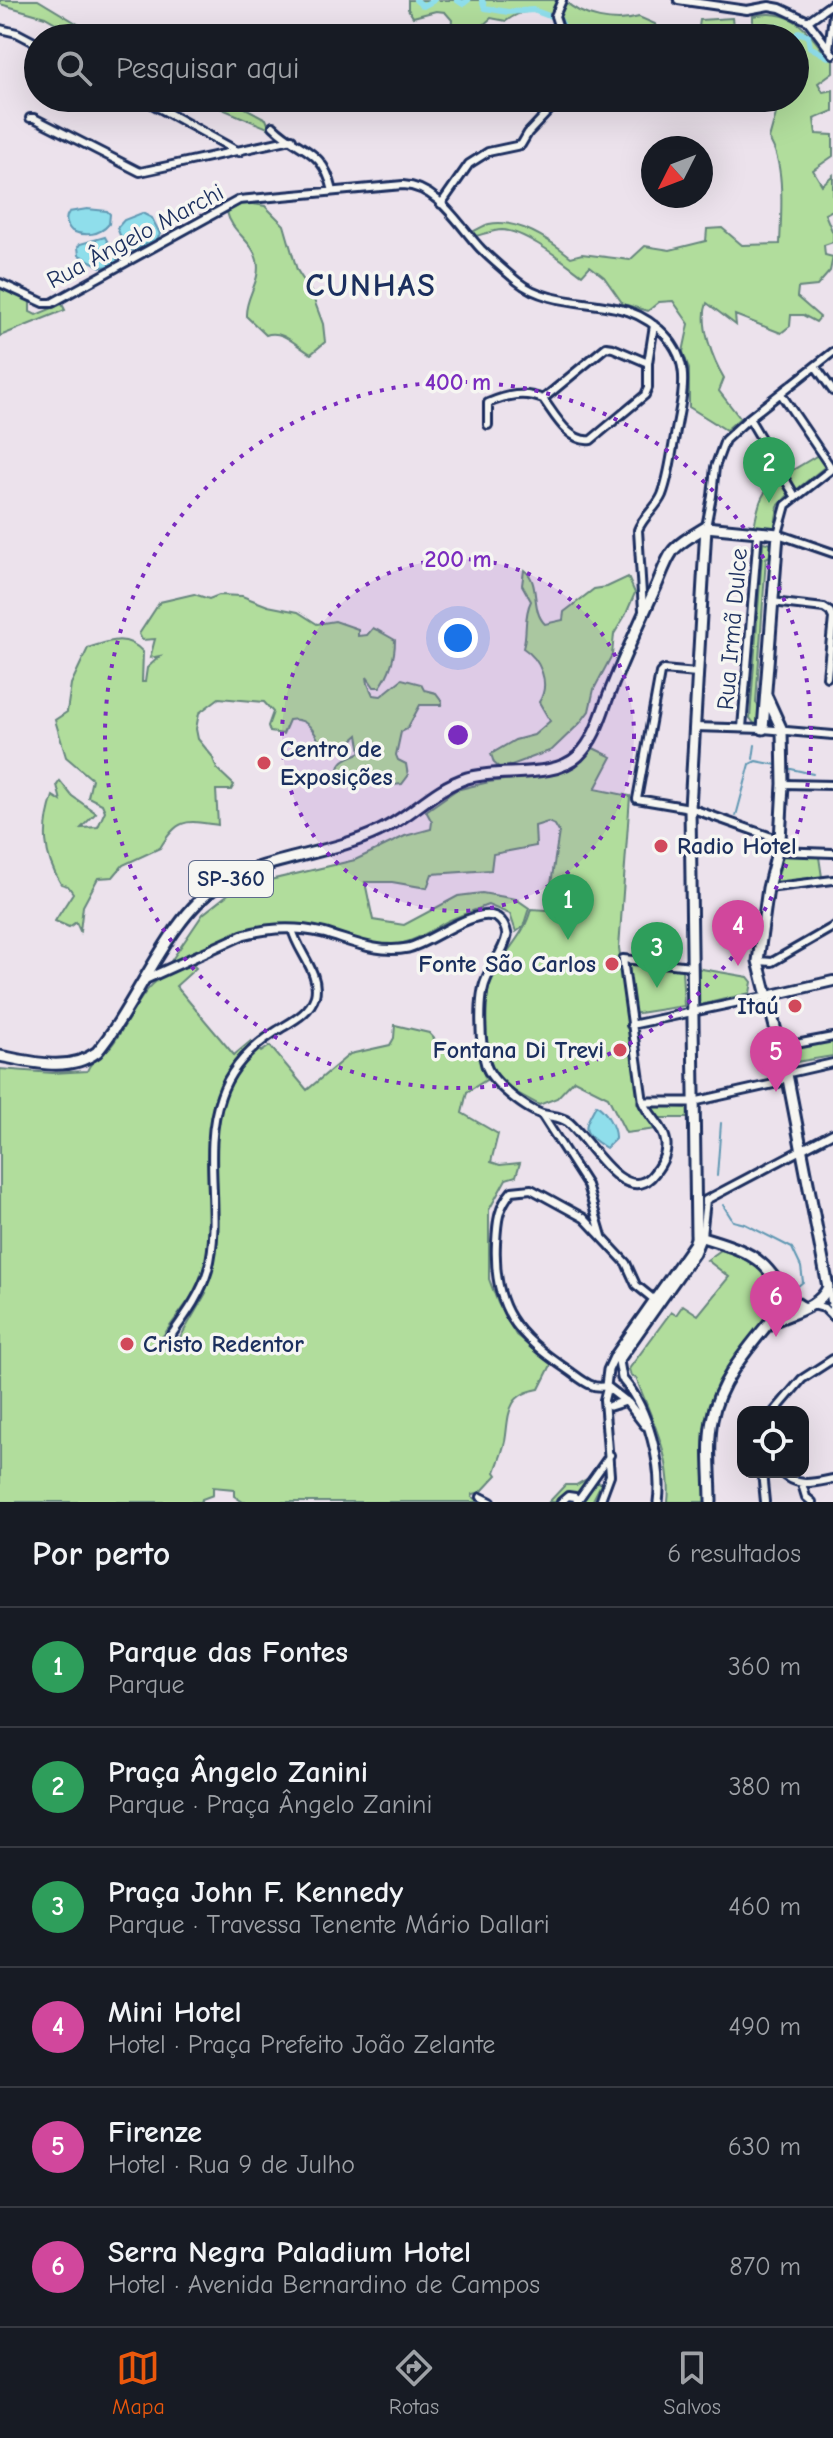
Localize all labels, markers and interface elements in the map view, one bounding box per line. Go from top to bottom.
search box [24,24,809,112]
icon: search [52,46,96,90]
text: Pesquisar aqui [116,51,299,86]
north arrow [641,136,713,208]
street label: Rua Ângelo Marchi [42,178,228,294]
district label: CUNHAS [305,267,437,304]
text: 400 m [425,368,491,396]
pin: 2 [743,437,795,503]
text: 200 m [424,545,492,573]
street label: Rua Irmã Dulce [711,547,753,711]
your location [438,618,478,658]
centre of rings [444,721,472,749]
place label: Centro de Exposições [280,735,393,791]
marker: Centro de Exposições [255,754,273,772]
place label: Radio Hotel [677,832,797,860]
marker: Radio Hotel [652,837,670,855]
road number: SP-360 [189,861,273,897]
pin: 1 [542,874,594,940]
pin: 4 [712,900,764,966]
pin: 3 [631,922,683,988]
place label: Fonte São Carlos [418,950,596,978]
marker: Fonte São Carlos [603,955,621,973]
place label: Itaú [737,992,779,1020]
marker: Itaú [786,997,804,1015]
pin: 5 [750,1026,802,1092]
place label: Fontana Di Trevi [433,1036,604,1064]
marker: Fontana Di Trevi [611,1041,629,1059]
pin: 6 [750,1271,802,1337]
place label: Cristo Redentor [143,1330,304,1358]
marker: Cristo Redentor [118,1335,136,1353]
map controls [737,1406,809,1478]
button: locate [737,1406,809,1478]
text: Por perto [32,1534,170,1574]
text: 6 resultados [667,1539,801,1569]
text: Parque das Fontes [108,1635,348,1670]
text: 1 [53,1652,63,1682]
text: 360 m [728,1652,801,1682]
text: Parque [108,1670,185,1700]
text: Praça Ângelo Zanini [108,1755,368,1790]
text: 2 [52,1772,64,1802]
text: 380 m [728,1772,801,1802]
text: Parque · Praça Ângelo Zanini [108,1790,432,1820]
text: Praça John F. Kennedy [108,1875,403,1910]
text: 3 [52,1892,64,1922]
text: 460 m [728,1892,801,1922]
text: Parque · Travessa Tenente Mário Dallari [108,1910,550,1940]
text: Mini Hotel [108,1995,241,2030]
text: 4 [52,2012,64,2042]
text: 490 m [729,2012,801,2042]
text: Hotel · Praça Prefeito João Zelante [108,2030,495,2060]
text: Firenze [108,2115,202,2150]
text: 5 [51,2132,65,2162]
text: 630 m [728,2132,801,2162]
text: Hotel · Rua 9 de Julho [108,2150,355,2180]
text: Serra Negra Paladium Hotel [108,2235,471,2270]
text: 6 [51,2252,65,2282]
text: 870 m [729,2252,801,2282]
text: Hotel · Avenida Bernardino de Campos [108,2270,540,2300]
tab: Mapa [112,2346,165,2420]
tab: Rotas [389,2346,439,2420]
tab: Salvos [663,2346,721,2420]

